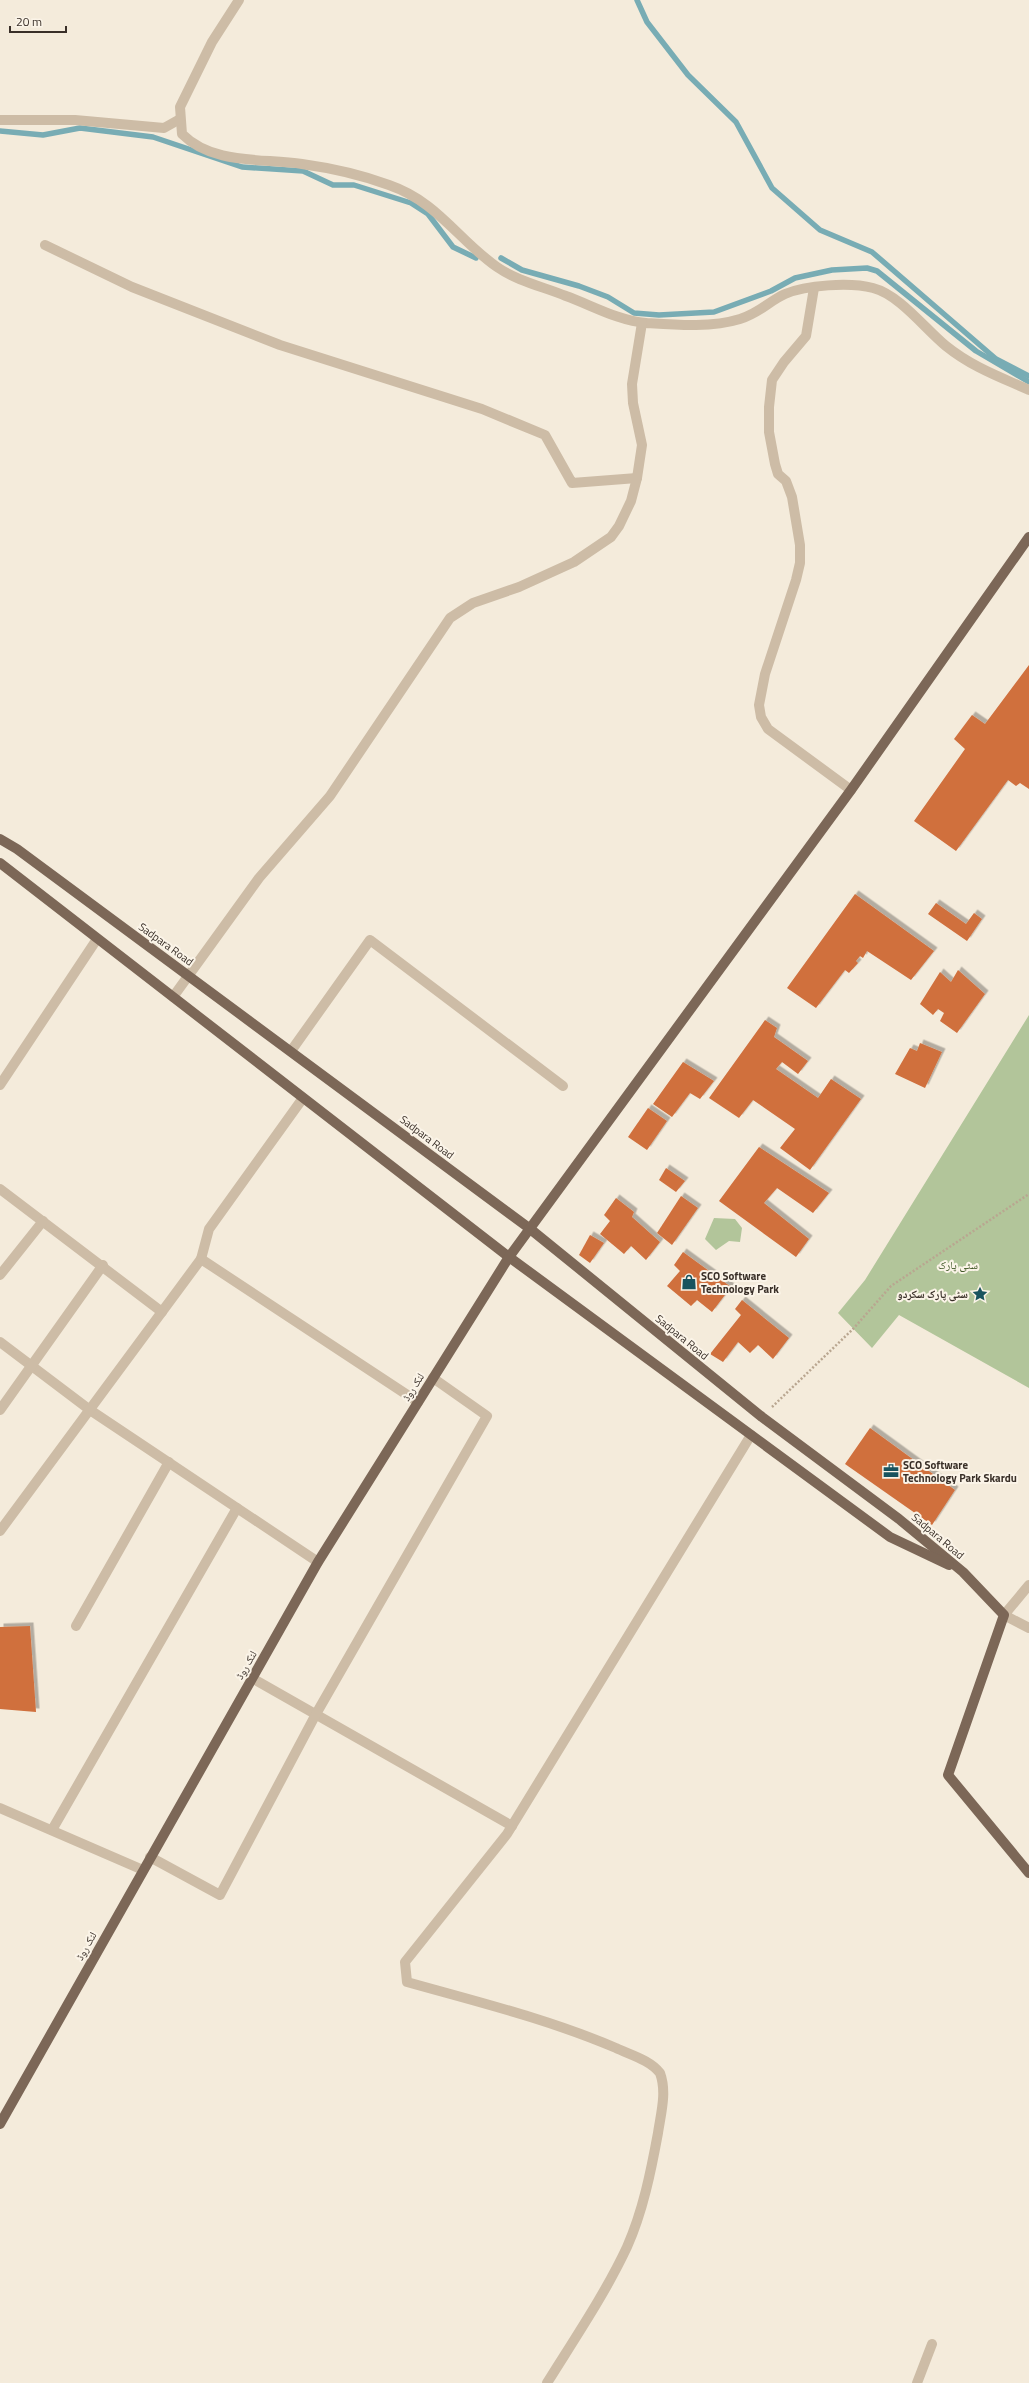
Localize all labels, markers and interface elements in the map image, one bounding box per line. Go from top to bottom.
scale bar [10,8,66,34]
text: 20 m [16,12,42,31]
street label: Sadpara Road [135,919,197,969]
street label: Sadpara Road [397,1111,458,1163]
park label: سٹی پارک [938,1257,978,1273]
place label: SCO Software Technology Park [701,1268,779,1297]
shop icon: SCO Software Technology Park [680,1273,698,1291]
place icon: سٹی پارک سکردو [971,1285,989,1303]
place label: سٹی پارک سکردو [897,1286,968,1302]
street label: Sadpara Road [652,1311,712,1364]
street label: لنک روڈ [398,1370,428,1404]
place label: SCO Software Technology Park Skardu [903,1457,1017,1486]
office icon: SCO Software Technology Park Skardu [882,1462,900,1480]
street label: Sadpara Road [908,1509,968,1563]
street label: لنک روڈ [231,1648,261,1682]
street label: لنک روڈ [72,1929,100,1963]

